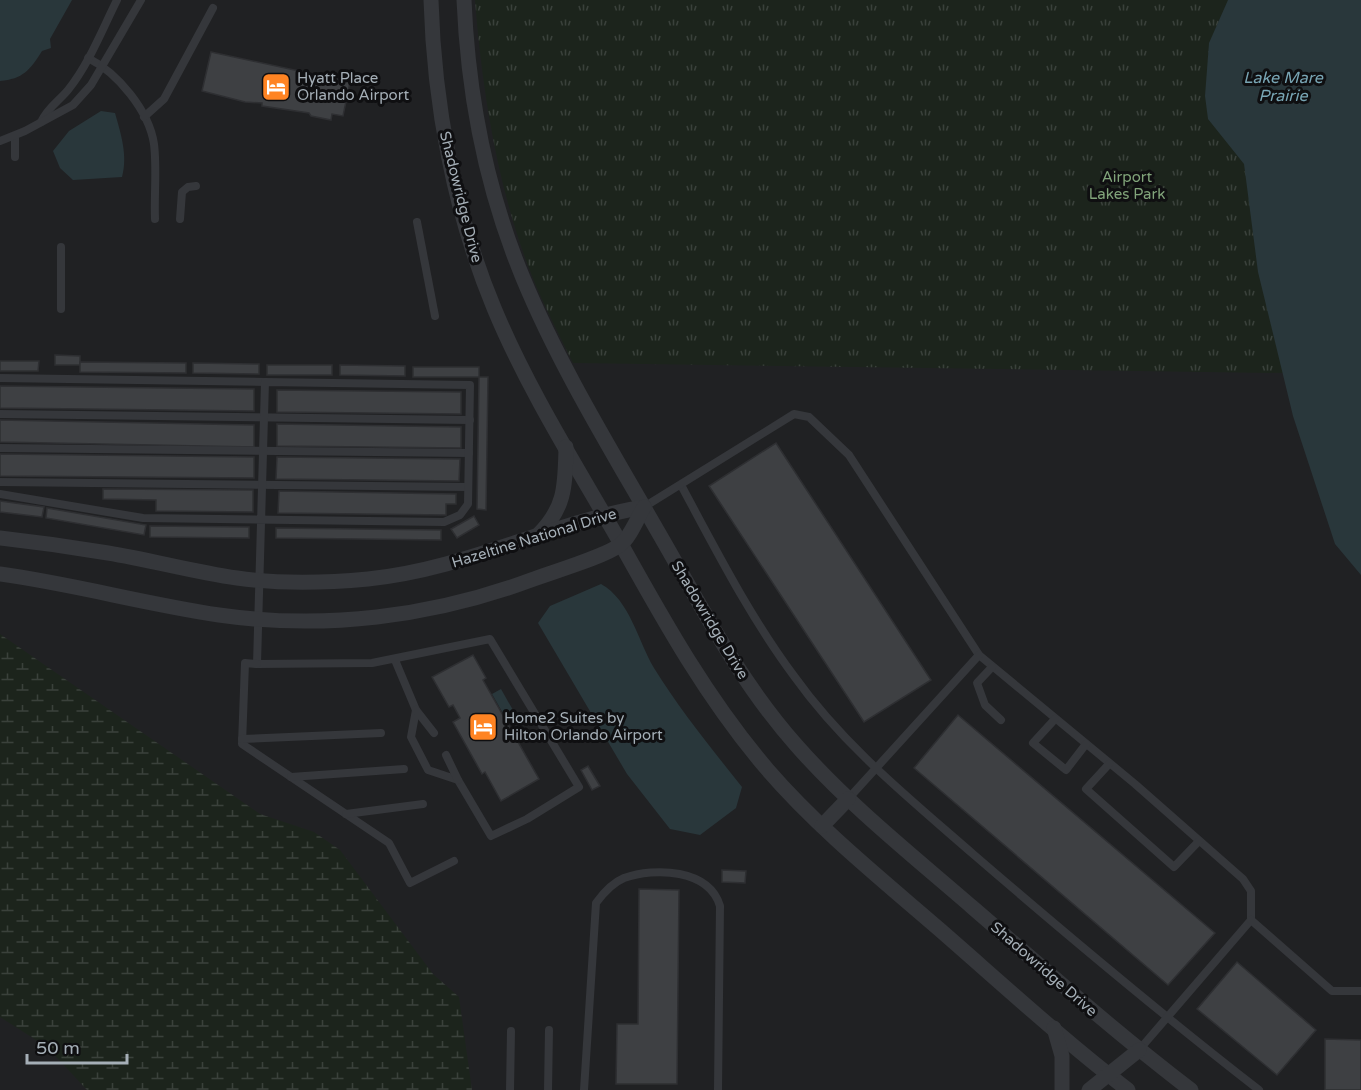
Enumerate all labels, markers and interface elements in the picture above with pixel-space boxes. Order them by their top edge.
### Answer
water label: Lake Mare Prairie [1243,68,1324,106]
place label: Hyatt Place Orlando Airport [297,69,409,104]
hotel icon: Hyatt Place Orlando Airport [260,71,292,103]
street label: Shadowridge Drive [436,129,486,265]
park label: Airport Lakes Park [1089,168,1165,203]
street label: Hazeltine National Drive [449,504,619,572]
street label: Shadowridge Drive [668,558,752,682]
place label: Home2 Suites by Hilton Orlando Airport [504,709,663,744]
hotel icon: Home2 Suites by Hilton Orlando Airport [467,711,499,743]
street label: Shadowridge Drive [987,918,1101,1020]
scale bar [27,1027,128,1065]
text: 50 m [36,1037,80,1059]

